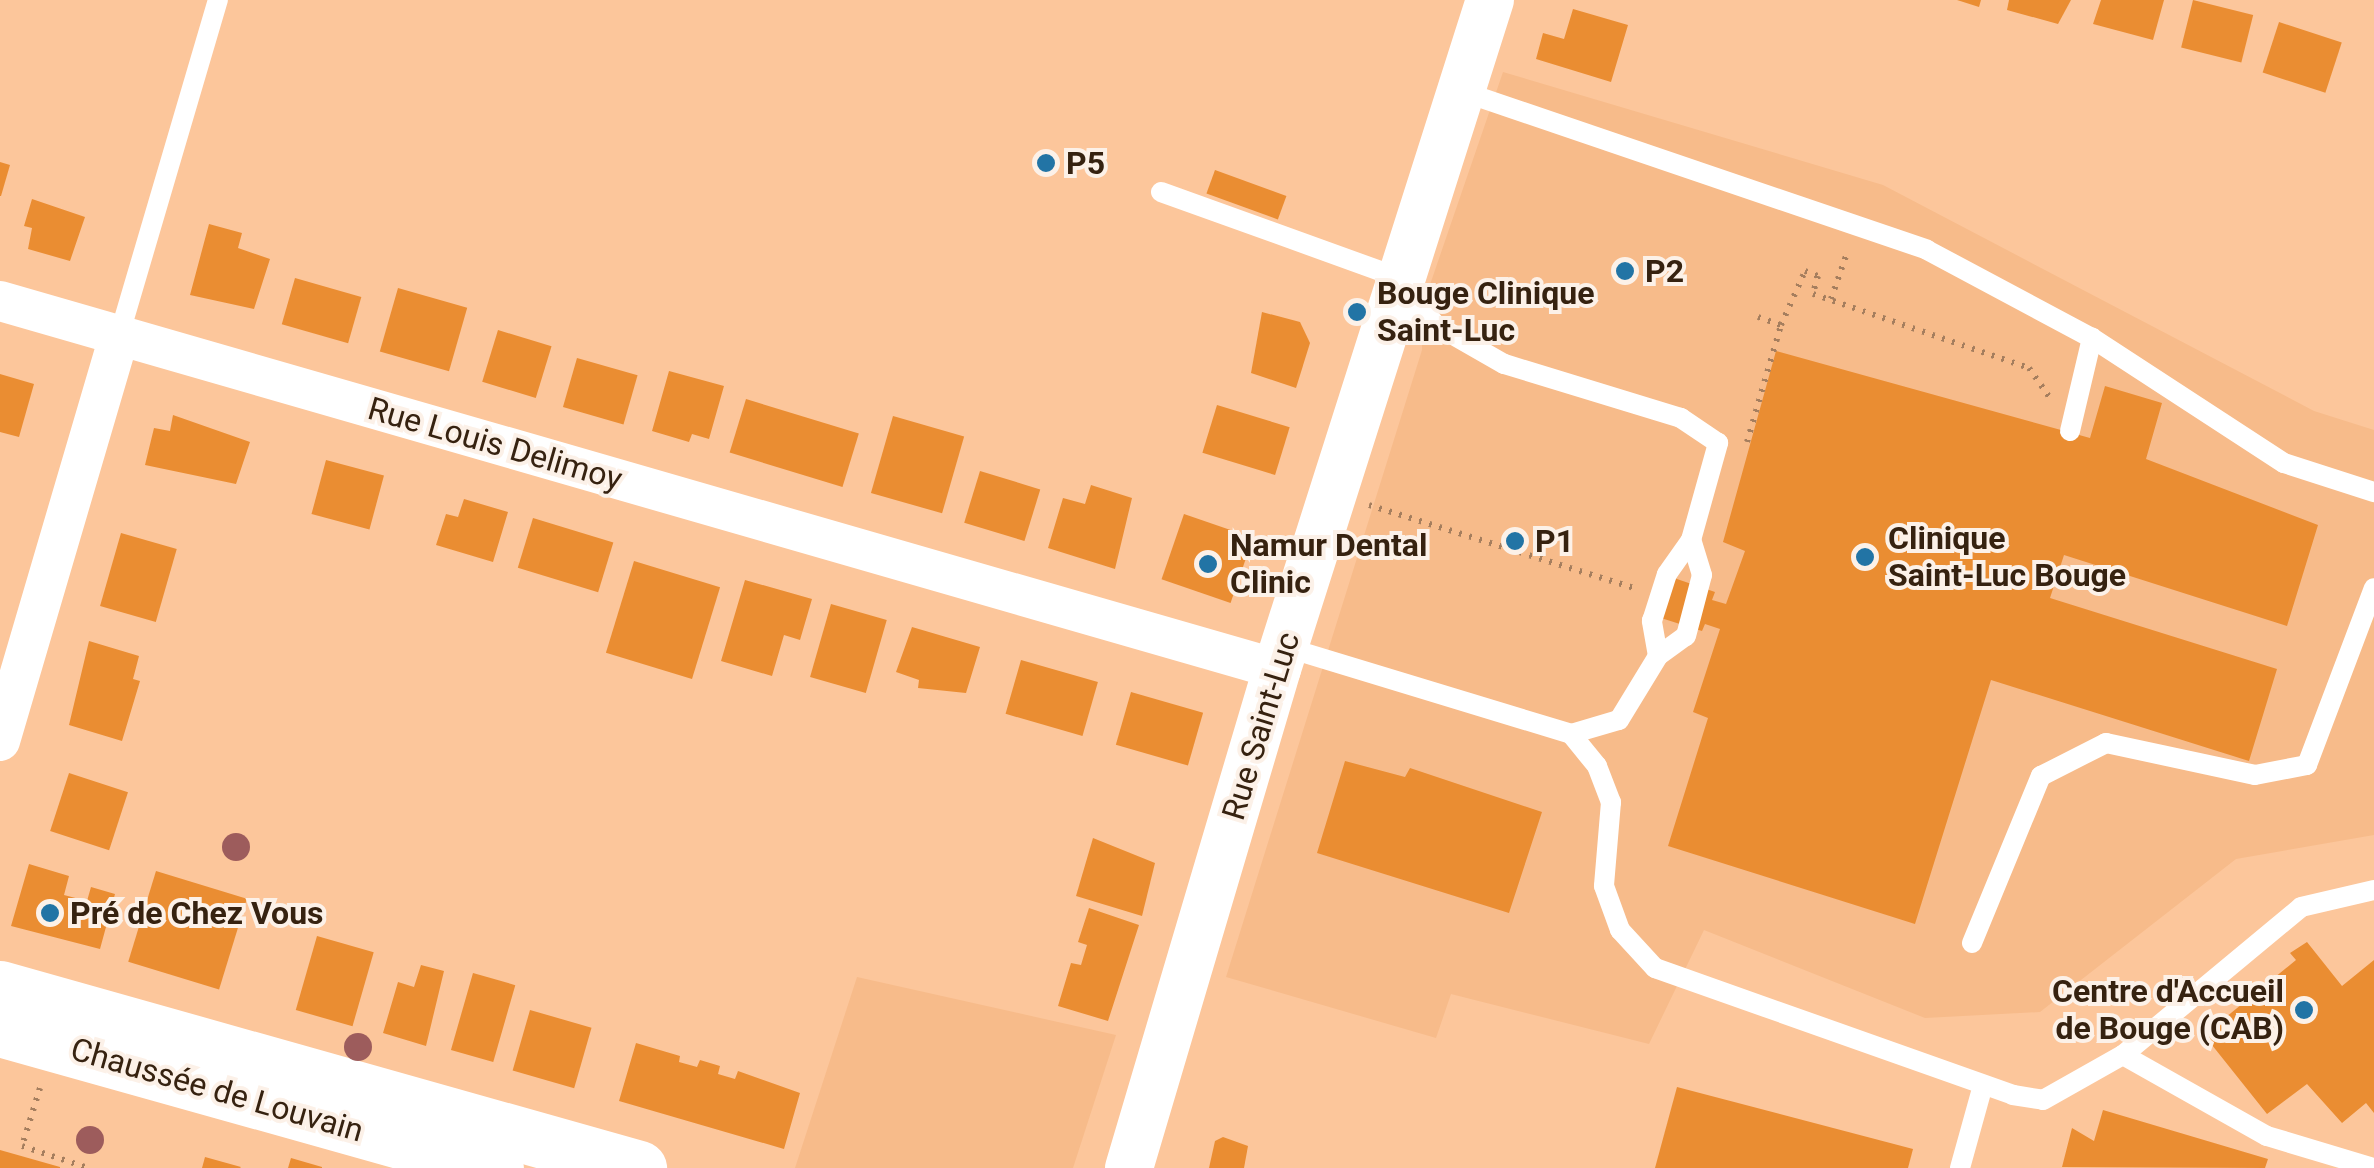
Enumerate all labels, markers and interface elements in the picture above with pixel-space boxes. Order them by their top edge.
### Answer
place label: P5 [1066,144,1105,182]
marker: P5 [1035,152,1057,174]
place label: P2 [1645,252,1684,290]
marker: P2 [1614,260,1636,282]
place label: Bouge Clinique Saint-Luc [1377,275,1594,350]
marker: Bouge Clinique Saint-Luc [1346,301,1368,323]
street label: Rue Louis Delimoy [364,389,626,499]
place label: Clinique Saint-Luc Bouge [1888,520,2126,595]
place label: P1 [1535,522,1574,560]
place label: Namur Dental Clinic [1230,527,1427,602]
marker: P1 [1504,530,1526,552]
marker: Clinique Saint-Luc Bouge [1852,544,1878,570]
marker: Namur Dental Clinic [1195,551,1221,577]
street label: Rue Saint-Luc [1214,627,1308,825]
place label: Pré de Chez Vous [70,894,324,932]
marker: Pré de Chez Vous [39,902,61,924]
place label: Centre d'Accueil de Bouge (CAB) [2052,973,2284,1048]
marker: Centre d'Accueil de Bouge (CAB) [2293,999,2315,1021]
street label: Chaussée de Louvain [66,1030,368,1150]

